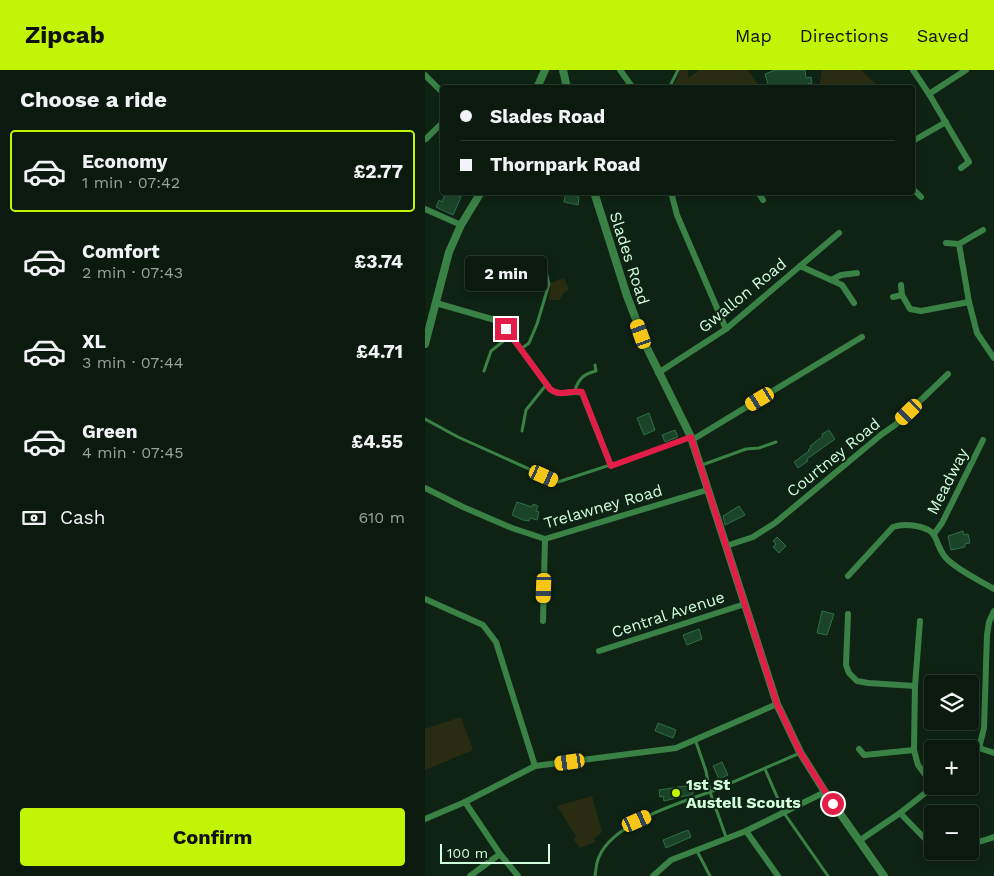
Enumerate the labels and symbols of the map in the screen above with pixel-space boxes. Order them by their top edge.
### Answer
street label: Slades Road [606,209,653,307]
street label: Gwallon Road [695,254,790,337]
callout: 2 min [465,256,547,292]
car [628,317,653,351]
route end [495,318,517,340]
car [743,385,776,413]
car [893,396,925,428]
street label: Courtney Road [783,414,884,501]
street label: Meadway [923,444,973,518]
car [527,463,560,489]
street label: Trelawney Road [542,480,665,532]
car [535,573,552,603]
street label: Central Avenue [609,587,727,642]
car [554,752,585,772]
place label: 1st St Austell Scouts [686,775,801,812]
marker: 1st St Austell Scouts [670,787,682,799]
route start [822,793,844,815]
car [620,808,653,834]
scale bar [440,841,550,864]

